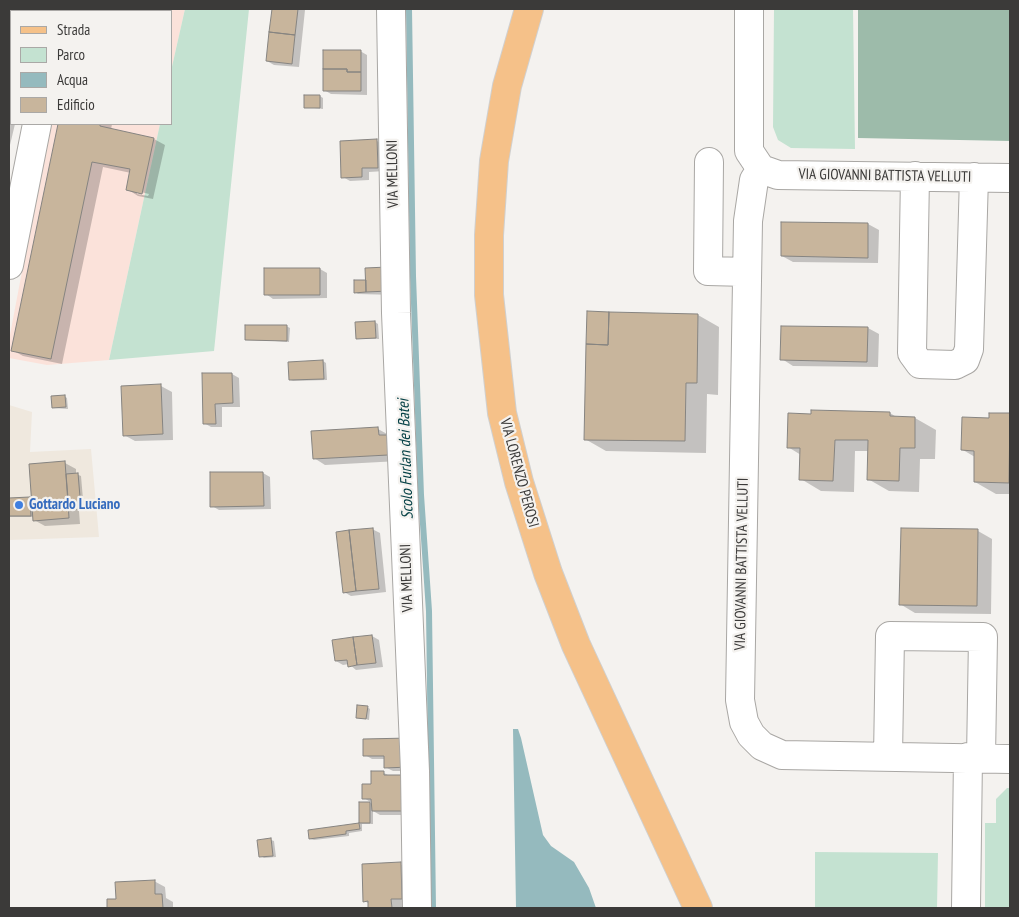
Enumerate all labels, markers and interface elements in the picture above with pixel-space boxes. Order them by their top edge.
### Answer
legend [10,10,172,125]
text: Strada [57,20,90,39]
text: Parco [57,45,85,64]
text: Acqua [57,70,88,89]
text: Edificio [57,95,95,114]
street label: VIA MELLONI [383,140,403,208]
street label: VIA GIOVANNI BATTISTA VELLUTI [799,165,971,187]
water label: Scolo Furlan dei Batei [394,399,418,519]
street label: VIA LORENZO PEROSI [496,417,542,529]
street label: VIA GIOVANNI BATTISTA VELLUTI [731,478,753,650]
place label: Gottardo Luciano [29,496,120,514]
marker: Gottardo Luciano [13,499,25,511]
street label: VIA MELLONI [397,544,417,612]

